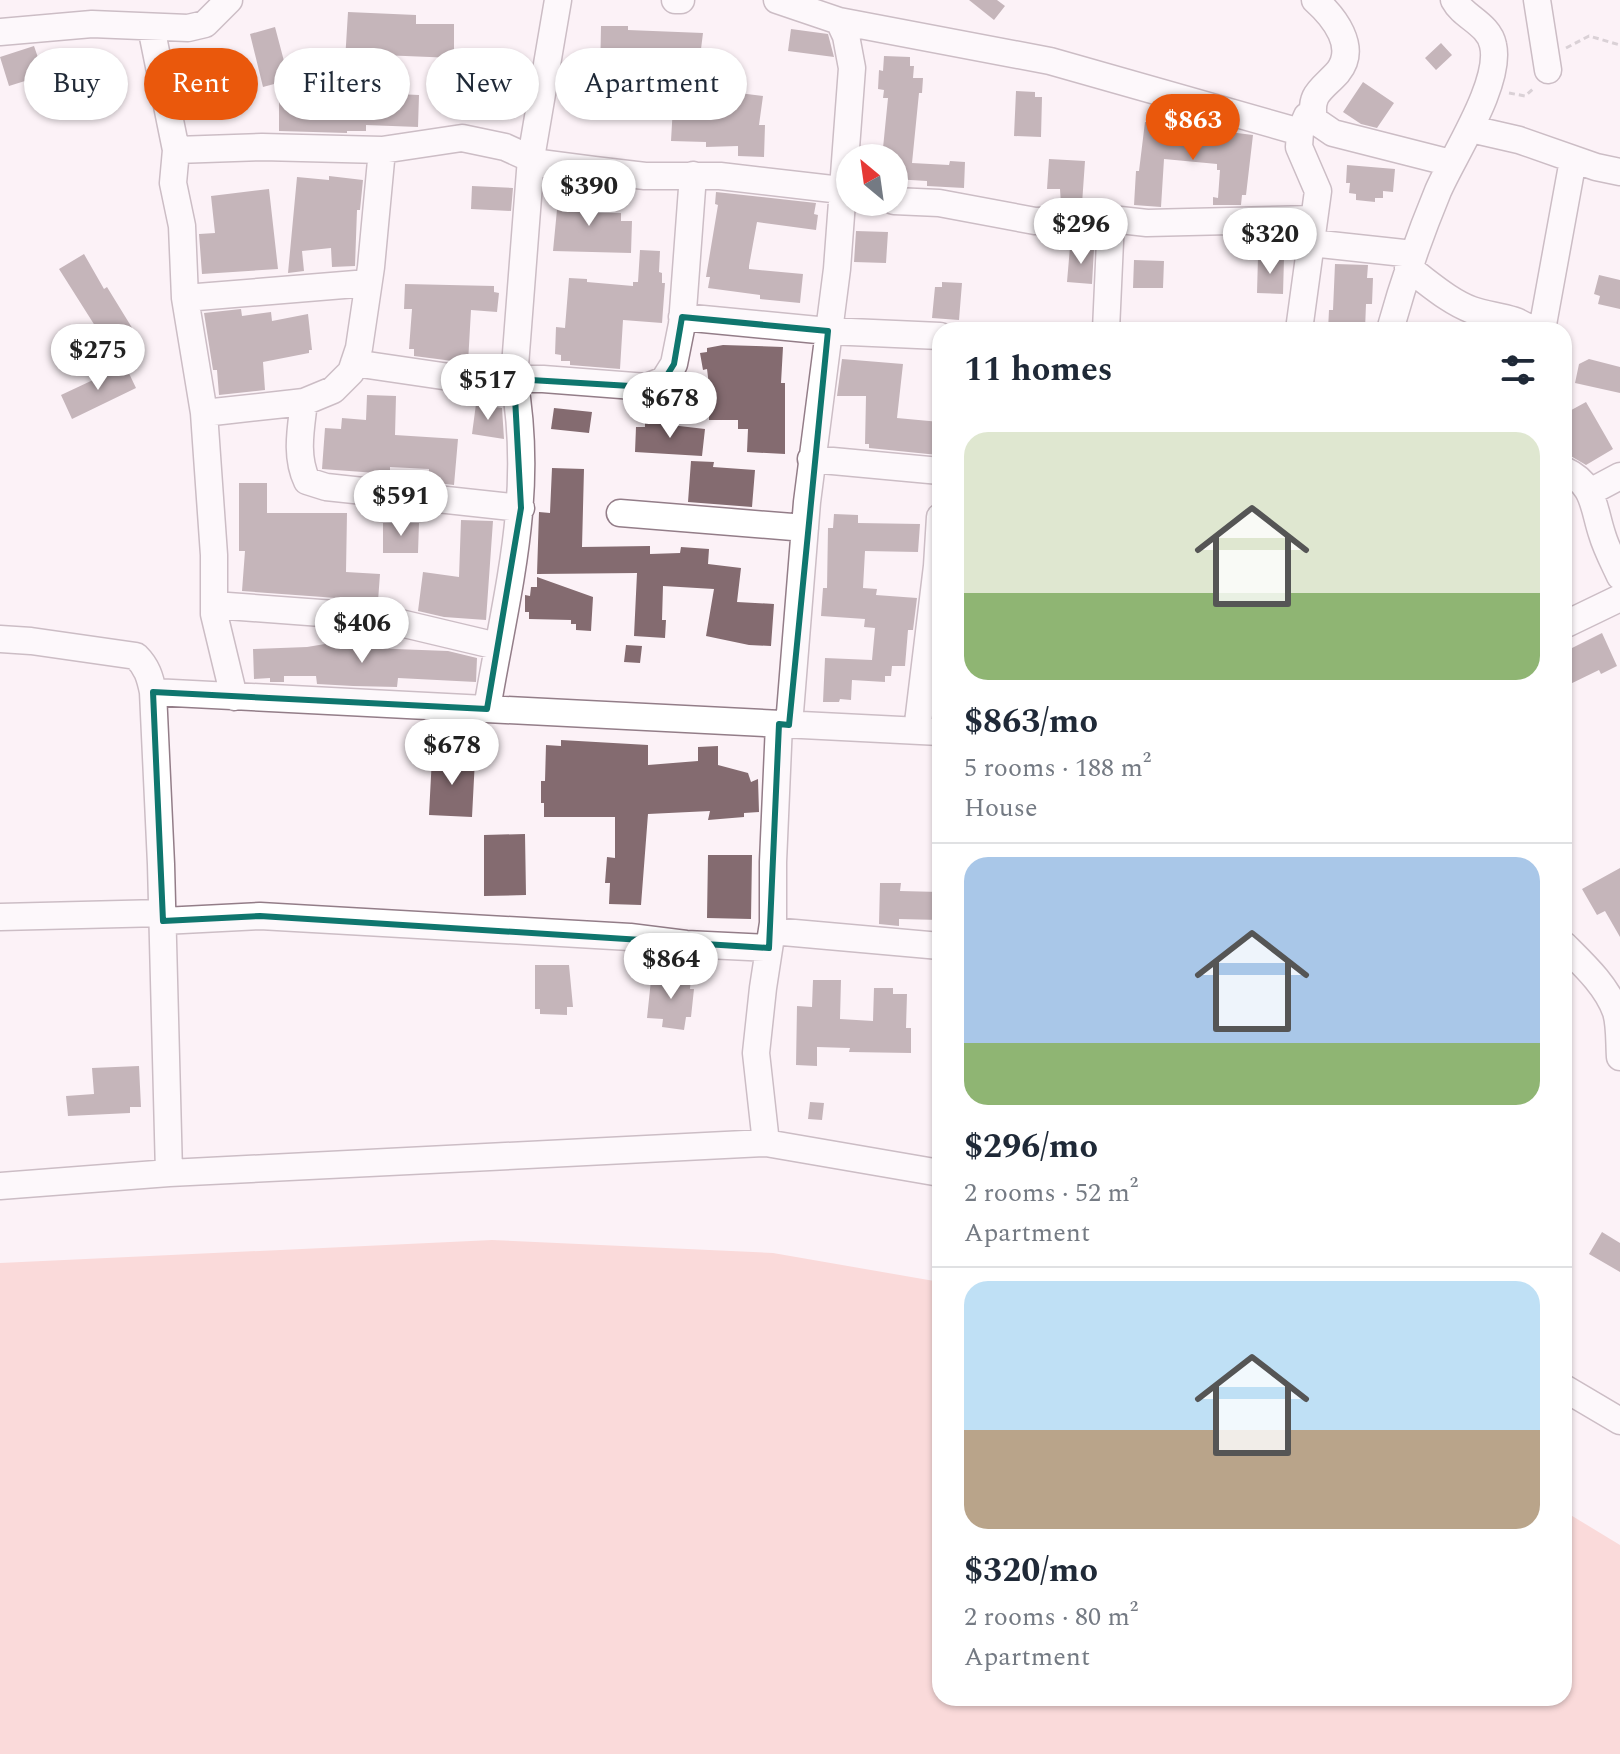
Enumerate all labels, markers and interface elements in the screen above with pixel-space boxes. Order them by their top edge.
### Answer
chip: Buy [24,48,128,120]
chip: Rent [144,48,258,120]
chip: Filters [274,48,410,120]
chip: New [426,48,539,120]
chip: Apartment [555,48,747,120]
pin: $863 [1146,94,1240,162]
text: $863 [1164,100,1222,140]
north arrow [836,144,908,216]
map controls [836,144,908,216]
pin: $390 [542,160,636,228]
text: $390 [560,166,618,206]
pin: $296 [1034,198,1128,266]
text: $296 [1052,204,1110,244]
pin: $320 [1223,208,1317,276]
text: $320 [1241,214,1299,254]
pin: $275 [51,324,145,392]
text: $275 [69,330,127,370]
text: 11 homes [964,344,1113,396]
icon: filters [1496,348,1540,392]
pin: $517 [441,354,535,422]
text: $517 [459,360,517,400]
pin: $678 [623,372,717,440]
text: $678 [641,378,699,418]
pin: $591 [354,470,448,538]
text: $591 [372,476,430,516]
icon: home [1180,484,1324,628]
pin: $406 [315,597,409,665]
text: $406 [333,603,391,643]
text: $863/mo [964,696,1098,748]
pin: $678 [405,719,499,787]
text: $678 [423,725,481,765]
text: 5 rooms · 188 m² [964,748,1151,788]
text: House [964,788,1038,828]
icon: home [1180,909,1324,1053]
pin: $864 [624,933,718,1001]
text: $864 [642,939,700,979]
text: $296/mo [964,1121,1098,1173]
text: 2 rooms · 52 m² [964,1173,1138,1213]
text: Apartment [964,1213,1090,1253]
icon: home [1180,1333,1324,1477]
text: $320/mo [964,1545,1098,1597]
text: 2 rooms · 80 m² [964,1597,1138,1637]
text: Apartment [964,1637,1090,1677]

